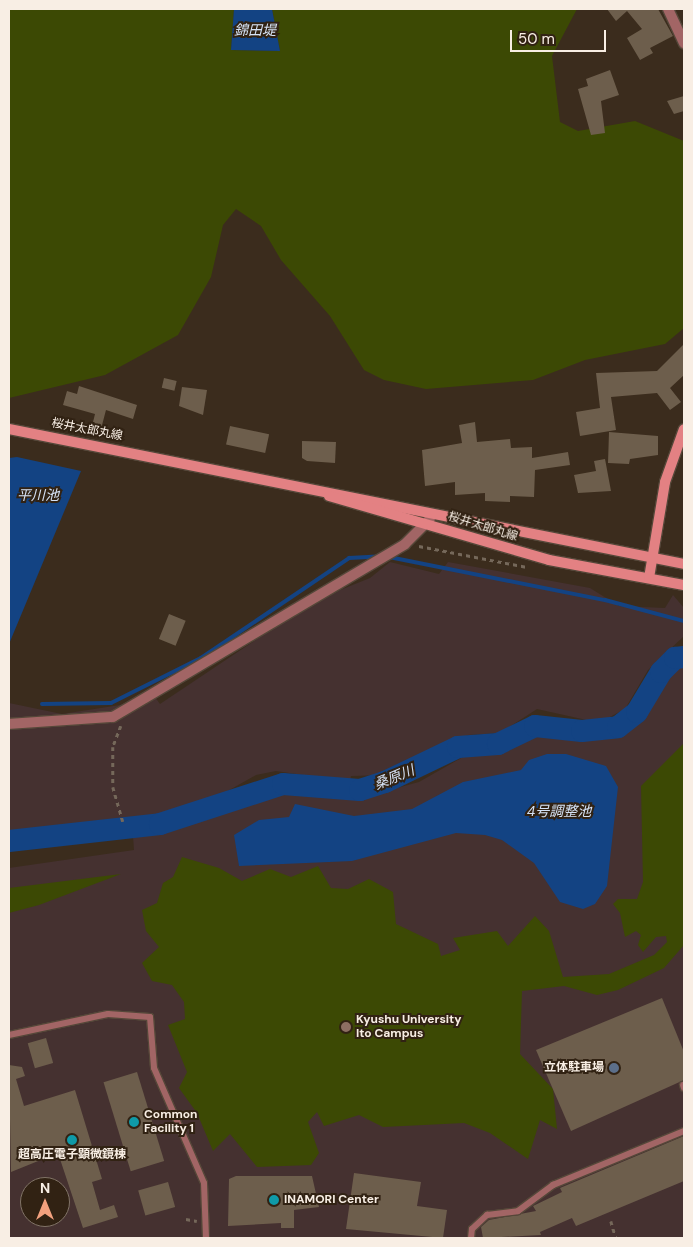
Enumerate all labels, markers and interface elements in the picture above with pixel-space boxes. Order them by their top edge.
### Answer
scale bar [513,20,609,52]
water label: 錦田堤 [234,22,276,38]
text: 50 m [518,29,555,49]
street label: 桜井太郎丸線 [50,416,124,444]
water label: 平川池 [17,487,59,503]
street label: 桜井太郎丸線 [446,510,520,544]
water label: 桑原川 [371,761,417,793]
water label: 4号調整池 [527,803,591,819]
place label: Kyushu University Ito Campus [356,1013,462,1041]
marker: Kyushu University Ito Campus [340,1021,352,1033]
place label: 立体駐車場 [544,1061,604,1075]
marker: 立体駐車場 [608,1062,620,1074]
place label: Common Facility 1 [144,1108,197,1136]
marker: Common Facility 1 [128,1116,140,1128]
marker: 超高圧電子顕微鏡棟 [66,1134,78,1146]
place label: 超高圧電子顕微鏡棟 [18,1148,126,1162]
north arrow [20,1177,70,1227]
text: N [40,1179,50,1197]
place label: INAMORI Center [284,1193,379,1207]
marker: INAMORI Center [268,1194,280,1206]

